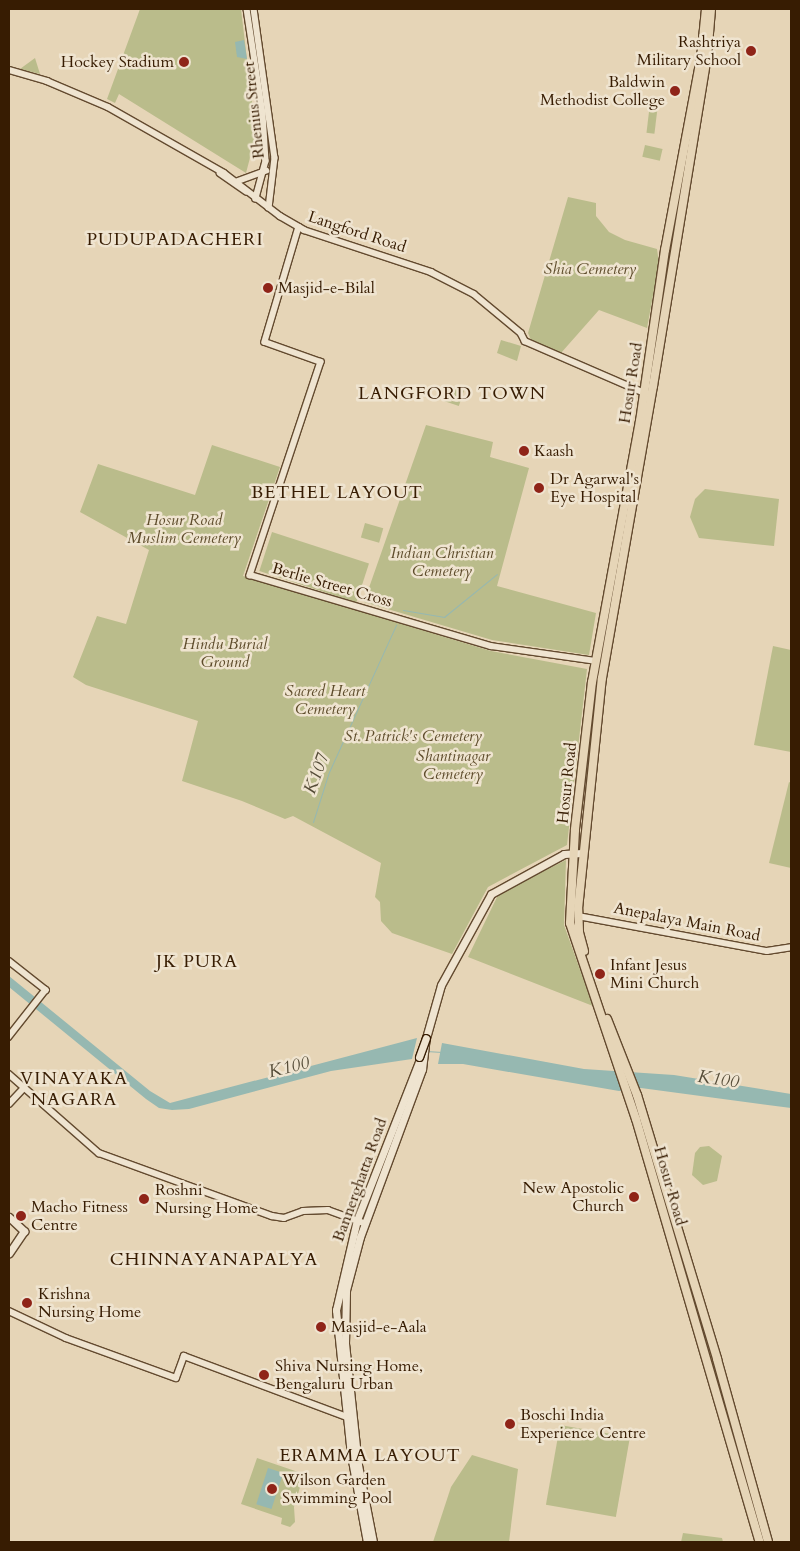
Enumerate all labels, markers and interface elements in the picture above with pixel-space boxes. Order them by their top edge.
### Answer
place label: Rashtriya Military School [637,32,741,70]
marker: Rashtriya Military School [745,45,757,57]
place label: Hockey Stadium [61,52,174,72]
marker: Hockey Stadium [178,56,190,68]
street label: Rhenius Street [239,60,269,160]
place label: Baldwin Methodist College [540,72,665,110]
marker: Baldwin Methodist College [669,85,681,97]
street label: Langford Road [306,207,408,257]
district label: PUDUPADACHERI [85,229,265,251]
park label: Shia Cemetery [544,259,636,279]
place label: Masjid-e-Bilal [278,278,375,298]
marker: Masjid-e-Bilal [262,282,274,294]
street label: Hosur Road [615,341,647,425]
district label: LANGFORD TOWN [356,383,548,405]
place label: Kaash [534,441,574,461]
marker: Kaash [518,445,530,457]
place label: Dr Agarwal's Eye Hospital [550,469,639,507]
marker: Dr Agarwal's Eye Hospital [532,481,546,495]
district label: BETHEL LAYOUT [249,482,425,504]
park label: Hosur Road Muslim Cemetery [127,510,241,548]
park label: Indian Christian Cemetery [391,543,493,581]
street label: Berlie Street Cross [270,559,394,611]
park label: Hindu Burial Ground [183,634,267,672]
park label: Sacred Heart Cemetery [285,681,365,719]
park label: St. Patrick's Cemetery [344,726,482,746]
street label: Hosur Road [553,741,581,825]
park label: Shantinagar Cemetery [416,746,490,784]
water label: K107 [300,751,334,797]
street label: Anepalaya Main Road [612,898,762,946]
district label: JK PURA [155,951,239,973]
place label: Infant Jesus Mini Church [610,955,699,993]
marker: Infant Jesus Mini Church [594,968,606,980]
water label: K100 [266,1053,312,1083]
water label: K100 [696,1066,740,1094]
district label: VINAYAKA NAGARA [19,1069,129,1112]
street label: Bannerghatta Road [329,1116,391,1244]
street label: Hosur Road [650,1144,690,1228]
place label: New Apostolic Church [522,1178,624,1216]
place label: Roshni Nursing Home [155,1180,258,1218]
marker: New Apostolic Church [628,1191,640,1203]
marker: Roshni Nursing Home [137,1192,151,1206]
place label: Macho Fitness Centre [31,1197,128,1235]
marker: Macho Fitness Centre [15,1210,27,1222]
district label: CHINNAYANAPALYA [108,1249,320,1271]
place label: Krishna Nursing Home [38,1284,141,1322]
marker: Krishna Nursing Home [20,1296,34,1310]
place label: Masjid-e-Aala [331,1317,427,1337]
marker: Masjid-e-Aala [315,1321,327,1333]
place label: Shiva Nursing Home, Bengaluru Urban [275,1356,423,1394]
marker: Shiva Nursing Home, Bengaluru Urban [257,1368,271,1382]
place label: Boschi India Experience Centre [520,1405,646,1443]
marker: Boschi India Experience Centre [504,1418,516,1430]
district label: ERAMMA LAYOUT [278,1445,462,1467]
place label: Wilson Garden Swimming Pool [282,1470,392,1508]
marker: Wilson Garden Swimming Pool [266,1483,278,1495]

